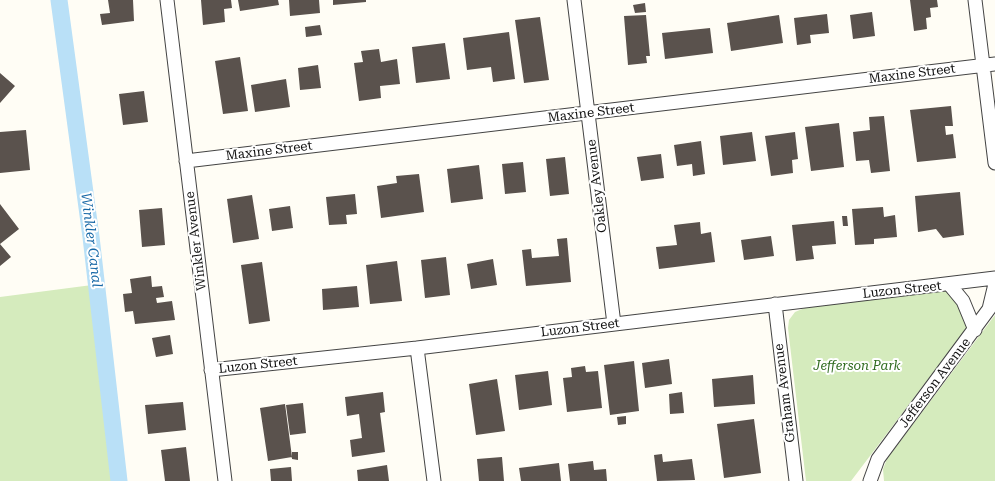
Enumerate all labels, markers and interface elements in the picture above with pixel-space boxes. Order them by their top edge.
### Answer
street label: Maxine Street [868,61,956,87]
street label: Maxine Street [547,100,635,126]
street label: Maxine Street [225,138,313,164]
street label: Oakley Avenue [584,138,610,234]
street label: Winkler Avenue [182,191,210,291]
water label: Winkler Canal [77,192,105,288]
street label: Luzon Street [862,278,942,302]
street label: Luzon Street [540,315,620,341]
street label: Jefferson Avenue [896,335,974,431]
street label: Graham Avenue [771,343,799,443]
street label: Luzon Street [218,353,298,377]
park label: Jefferson Park [813,358,901,374]

